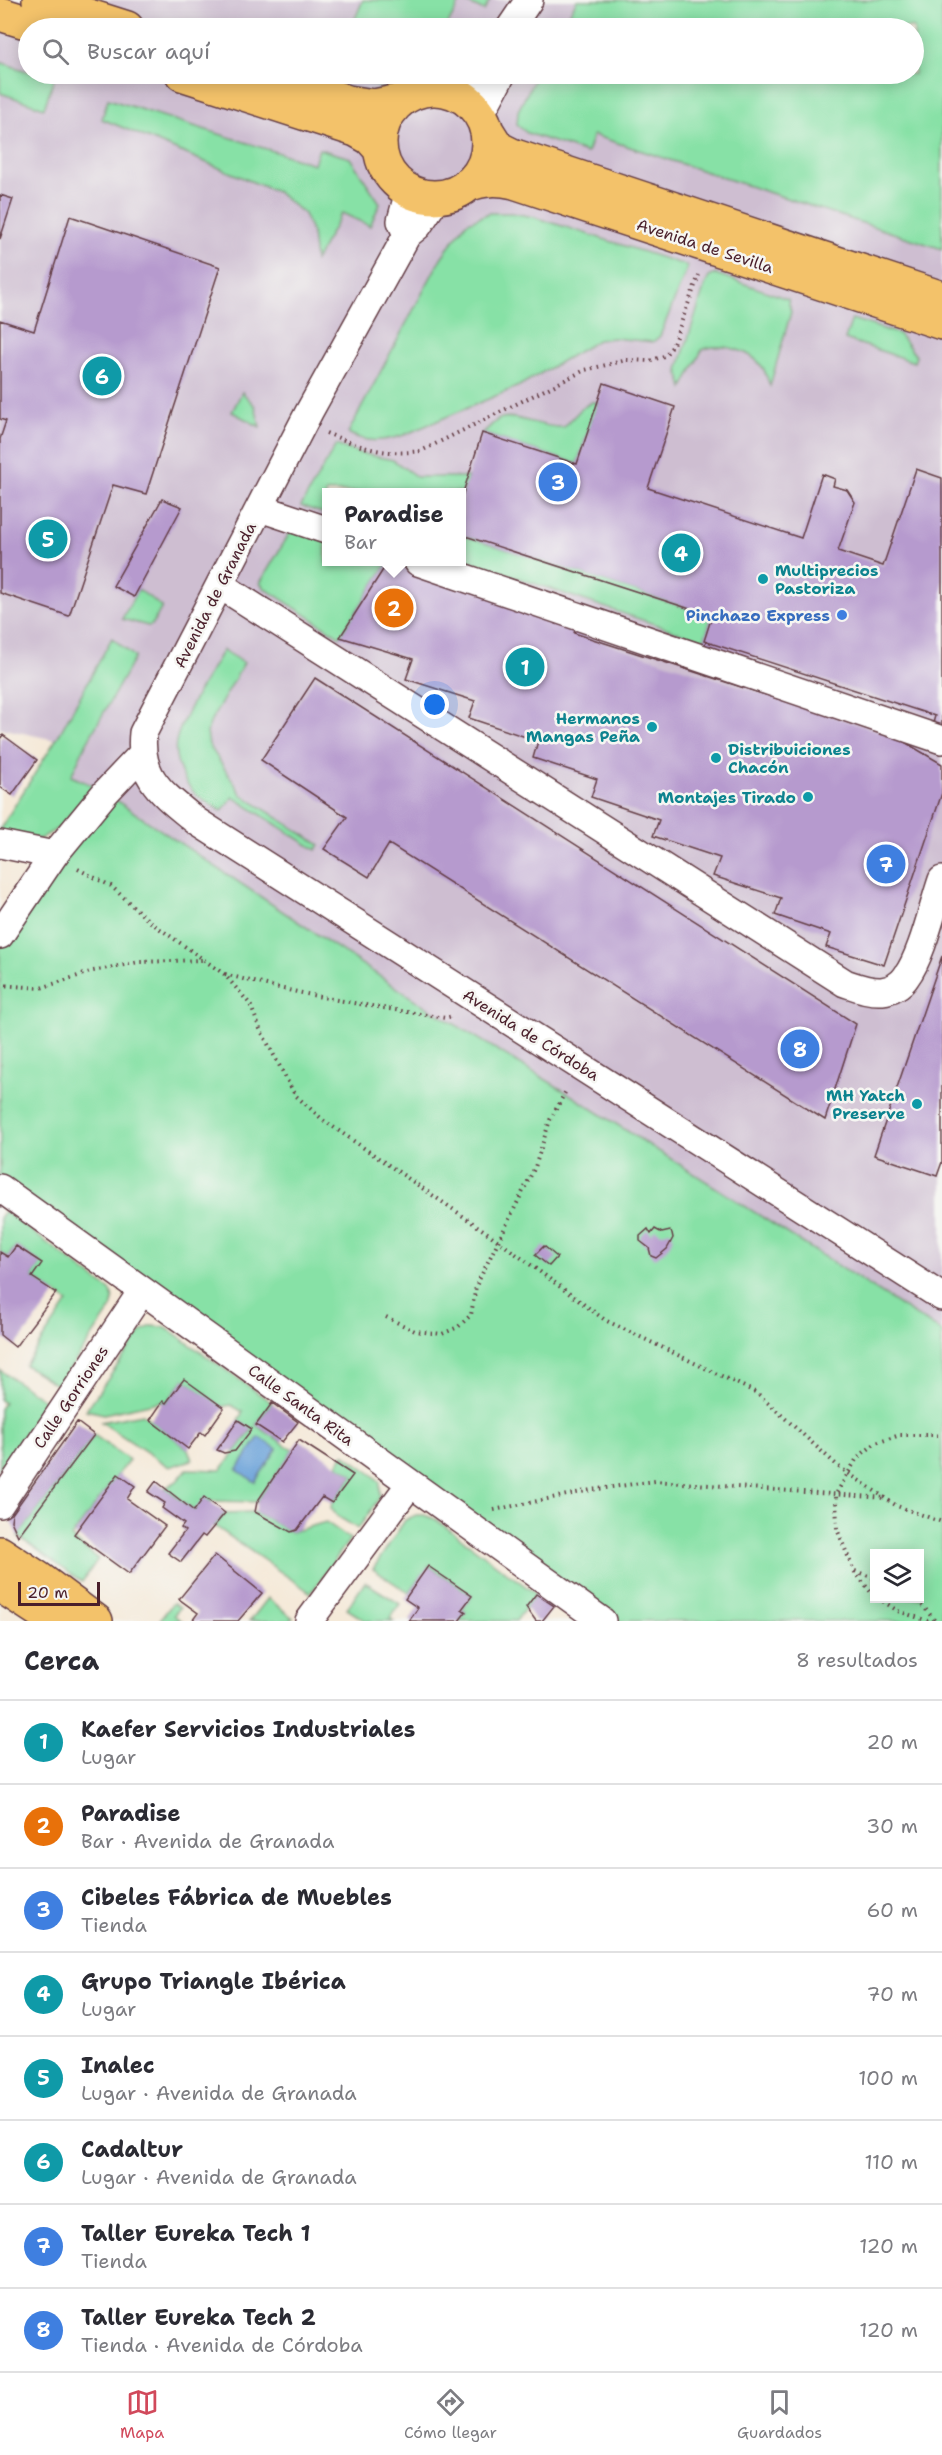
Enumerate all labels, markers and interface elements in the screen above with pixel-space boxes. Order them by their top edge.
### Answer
search box [18,18,924,84]
icon: search [39,35,72,68]
text: Buscar aquí [87,37,210,66]
street label: Avenida de Sevilla [634,214,776,278]
pin: 6 [82,354,122,398]
pin: 3 [538,460,578,504]
popup [322,488,466,566]
text: Paradise [344,500,444,529]
pin: 5 [28,516,68,562]
street label: Avenida de Granada [169,519,261,671]
text: Bar [344,529,377,555]
pin: 4 [662,530,700,576]
place label: Multiprecios Pastoriza [775,560,878,599]
marker: Multiprecios Pastoriza [756,572,770,586]
pin: 2 [374,586,414,630]
place label: Pinchazo Express [686,605,830,626]
marker: Pinchazo Express [835,608,849,622]
pin: 1 [506,644,544,690]
your location [420,690,449,719]
place label: Hermanos Mangas Peña [526,708,640,747]
marker: Hermanos Mangas Peña [645,720,659,734]
place label: Distribuiciones Chacón [728,739,851,778]
marker: Distribuiciones Chacón [709,751,723,765]
place label: Montajes Tirado [658,787,796,808]
marker: Montajes Tirado [801,790,815,804]
pin: 7 [866,842,906,886]
street label: Avenida de Córdoba [459,984,603,1086]
pin: 8 [780,1026,820,1072]
place label: MH Yatch Preserve [826,1085,905,1124]
marker: MH Yatch Preserve [910,1097,924,1111]
street label: Calle Gorriones [29,1341,113,1452]
street label: Calle Santa Rita [244,1360,358,1450]
map controls [870,1549,924,1603]
button: layers [870,1549,924,1603]
scale bar [18,1579,100,1606]
text: 20 m [27,1582,68,1603]
text: Cerca [24,1643,99,1678]
text: 8 resultados [796,1647,918,1673]
text: Kaefer Servicios Industriales [81,1715,415,1744]
text: 1 [39,1729,48,1755]
text: 20 m [867,1729,918,1755]
text: Lugar [81,1744,137,1770]
text: Paradise [81,1799,180,1828]
text: 2 [37,1813,51,1839]
text: 30 m [866,1813,918,1839]
text: Bar · Avenida de Granada [81,1828,335,1854]
text: Cibeles Fábrica de Muebles [81,1883,392,1912]
text: 3 [37,1897,51,1923]
text: 60 m [866,1897,918,1923]
text: Tienda [81,1912,147,1938]
text: Grupo Triangle Ibérica [81,1967,346,1996]
text: 4 [37,1981,51,2007]
text: 70 m [866,1981,918,2007]
text: Lugar [81,1996,137,2022]
text: Inalec [81,2051,155,2080]
text: 5 [37,2065,50,2091]
text: 100 m [858,2065,918,2091]
text: Lugar · Avenida de Granada [81,2080,357,2106]
text: Cadaltur [81,2135,183,2164]
text: 6 [37,2149,51,2175]
text: 110 m [864,2149,918,2175]
text: Lugar · Avenida de Granada [81,2164,357,2190]
text: Taller Eureka Tech 1 [81,2219,311,2248]
text: 7 [37,2233,51,2259]
text: 120 m [859,2233,918,2259]
text: Tienda [81,2248,147,2274]
text: Taller Eureka Tech 2 [81,2303,316,2332]
text: 8 [37,2317,51,2343]
text: 120 m [859,2317,918,2343]
text: Tienda · Avenida de Córdoba [81,2332,363,2358]
tab: Mapa [120,2386,164,2443]
tab: Cómo llegar [404,2386,497,2443]
tab: Guardados [737,2386,822,2443]

